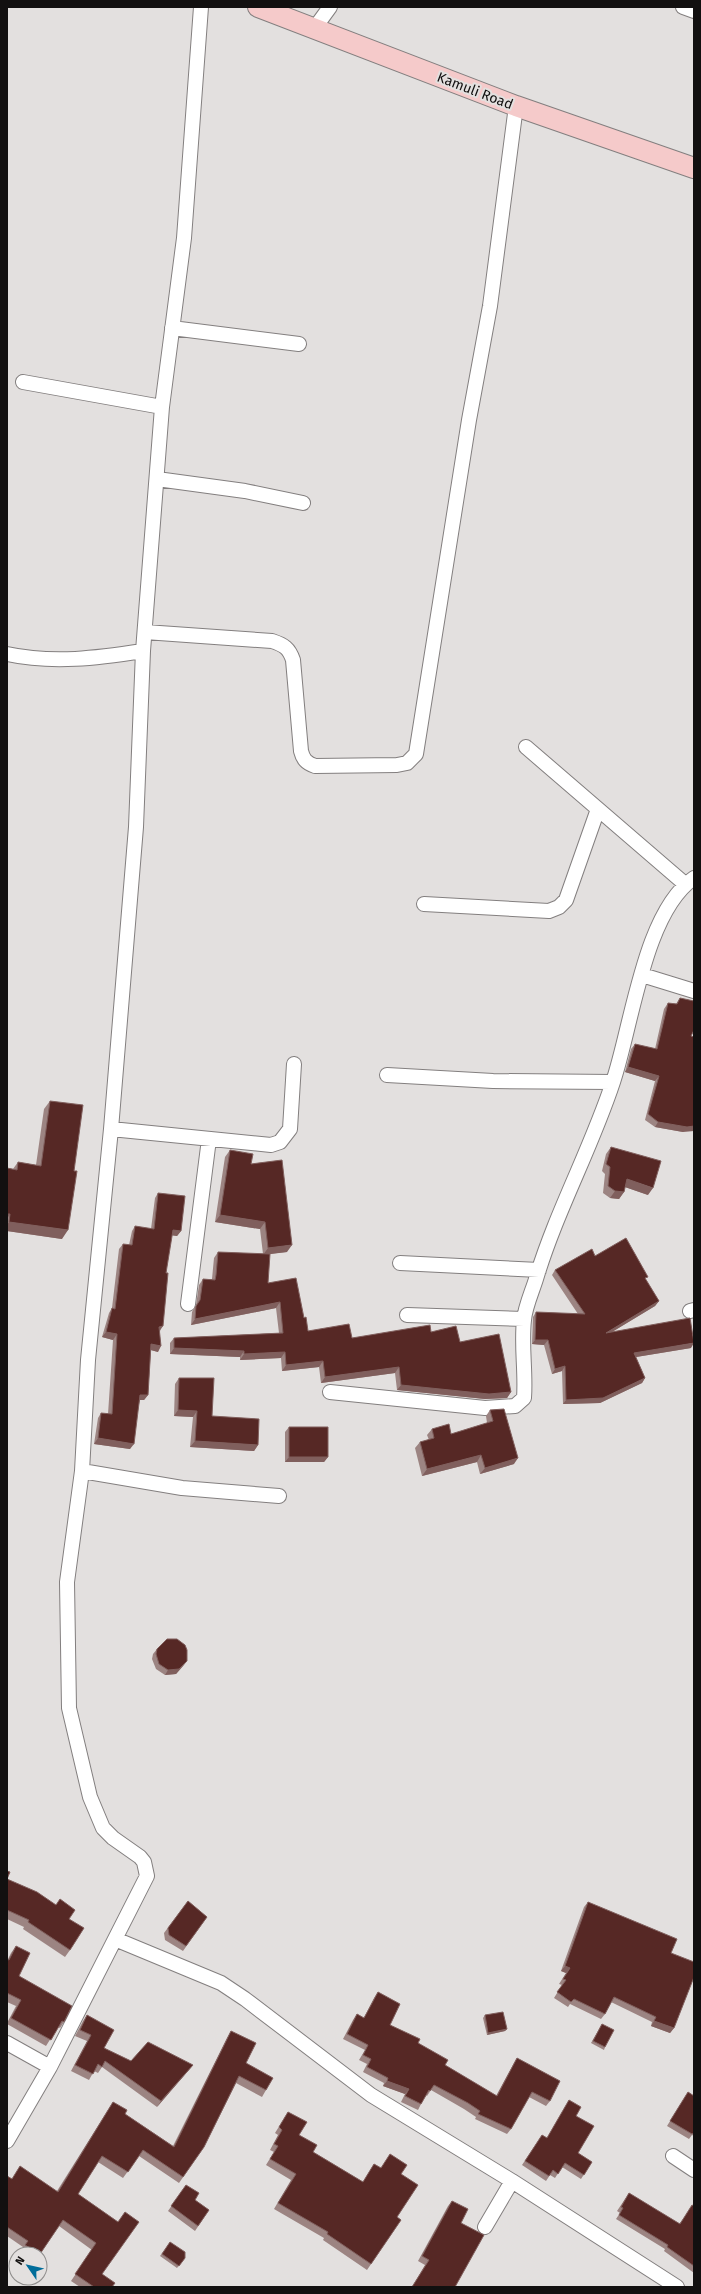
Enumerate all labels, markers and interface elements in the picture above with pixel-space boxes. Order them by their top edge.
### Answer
street label: Kamuli Road [435,69,515,113]
north arrow [8,2246,48,2286]
text: N [13,2254,28,2267]

